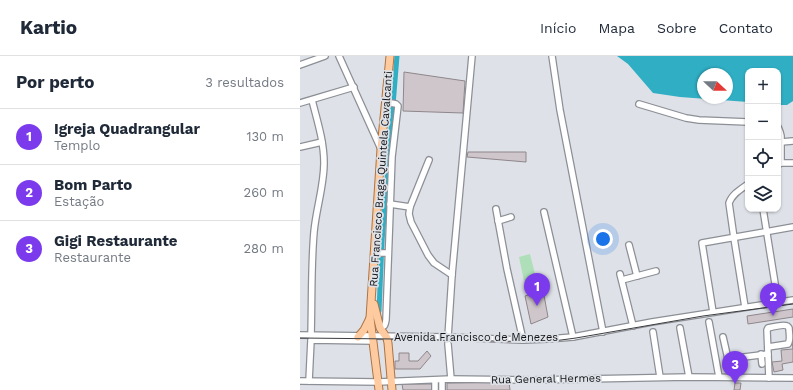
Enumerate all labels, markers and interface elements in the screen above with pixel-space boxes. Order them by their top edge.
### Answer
text: Kartio [20,16,77,39]
text: Início [540,20,576,36]
text: Mapa [598,20,635,36]
text: Sobre [657,20,697,36]
text: Contato [719,20,773,36]
north arrow [697,68,733,104]
map controls [745,68,781,212]
button: + [745,68,781,104]
street label: Rua Francisco Braga Quintela Cavalcanti [367,71,395,287]
text: Por perto [16,72,94,92]
text: 3 resultados [205,75,284,90]
button: − [745,104,781,140]
text: Igreja Quadrangular [54,120,200,138]
text: 1 [26,129,32,144]
text: 130 m [246,129,284,144]
text: Templo [54,138,100,153]
button: locate [745,140,781,176]
text: Bom Parto [54,176,132,194]
button: layers [745,176,781,212]
text: 2 [25,185,33,200]
text: 260 m [244,185,284,200]
text: Estação [54,194,104,209]
your location [593,229,613,249]
text: Gigi Restaurante [54,232,177,250]
text: 3 [25,241,33,256]
text: 280 m [244,241,284,256]
text: Restaurante [54,250,131,265]
pin: 1 [524,273,550,306]
pin: 2 [760,283,786,316]
street label: Avenida Francisco de Menezes [394,331,558,344]
pin: 3 [722,351,748,384]
street label: Rua General Hermes [491,372,601,386]

